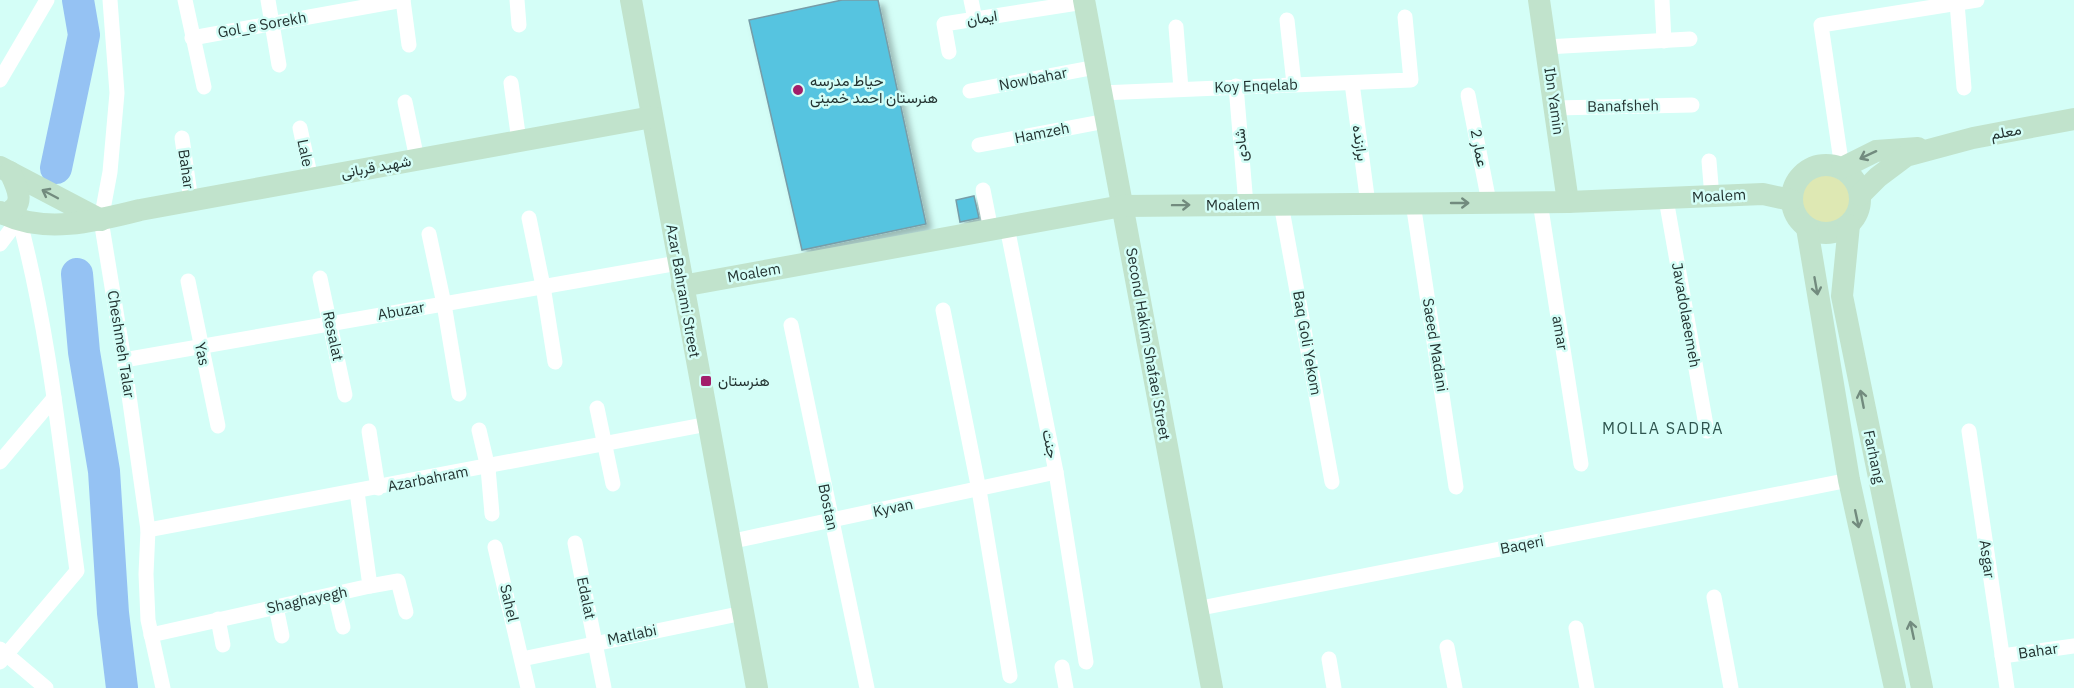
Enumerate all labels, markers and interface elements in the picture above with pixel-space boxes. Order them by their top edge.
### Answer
street label: ایمان [965,6,999,29]
street label: Gol_e Sorekh [216,7,308,42]
street label: Nowbahar [997,62,1069,94]
street label: Ibn Yamin [1540,66,1569,136]
place label: حیاط مدرسه هنرستان احمد خمینی [810,71,938,108]
street label: Koy Enqelab [1214,75,1298,96]
marker: حیاط مدرسه هنرستان احمد خمینی [791,83,805,97]
street label: Banafsheh [1587,95,1659,116]
street label: Hamzeh [1013,118,1071,147]
street label: معلم [1989,119,2023,145]
street label: برازنده [1349,124,1372,162]
street label: شادی [1230,127,1252,163]
street label: عمار 2 [1467,127,1492,169]
street label: Lale [293,137,318,168]
street label: Bahar [174,148,199,190]
one-way arrow [1859,150,1877,162]
street label: شهید قربانی [339,151,413,183]
street label: Moalem [1692,185,1746,206]
one-way arrow [42,188,59,200]
street label: Moalem [1206,195,1260,214]
one-way arrow [1449,197,1469,209]
one-way arrow [1170,199,1190,211]
street label: Azar Bahrami Street [662,223,705,359]
street label: Second Hakim Shafaei Street [1122,246,1175,442]
street label: Moalem [726,258,782,287]
street label: Javadolaeemeh [1668,261,1705,369]
one-way arrow [1811,276,1822,295]
street label: Cheshmeh Talar [104,289,139,399]
street label: Baq Goli Yekom [1289,289,1326,397]
street label: Abuzar [376,297,426,324]
street label: Saeed Madani [1419,297,1452,393]
street label: Resalat [319,309,348,362]
street label: amar [1548,314,1573,352]
street label: Yas [191,340,214,367]
place label: هنرستان [718,371,770,390]
marker: هنرستان [699,374,713,388]
one-way arrow [1856,389,1867,409]
district label: MOLLA SADRA [1602,418,1724,438]
street label: جنت [1038,428,1063,460]
street label: Farhang [1860,428,1889,485]
street label: Azarbahram [386,461,470,496]
street label: Bostan [814,482,843,532]
street label: Kyvan [871,494,915,521]
one-way arrow [1852,510,1864,529]
street label: Baqeri [1498,531,1545,558]
street label: Asgar [1975,539,2000,580]
street label: Edalat [573,575,600,621]
street label: Shaghayegh [265,582,349,617]
street label: Sahel [496,582,523,623]
street label: Matlabi [605,620,658,649]
one-way arrow [1905,621,1917,640]
street label: Bahar [2017,638,2059,663]

